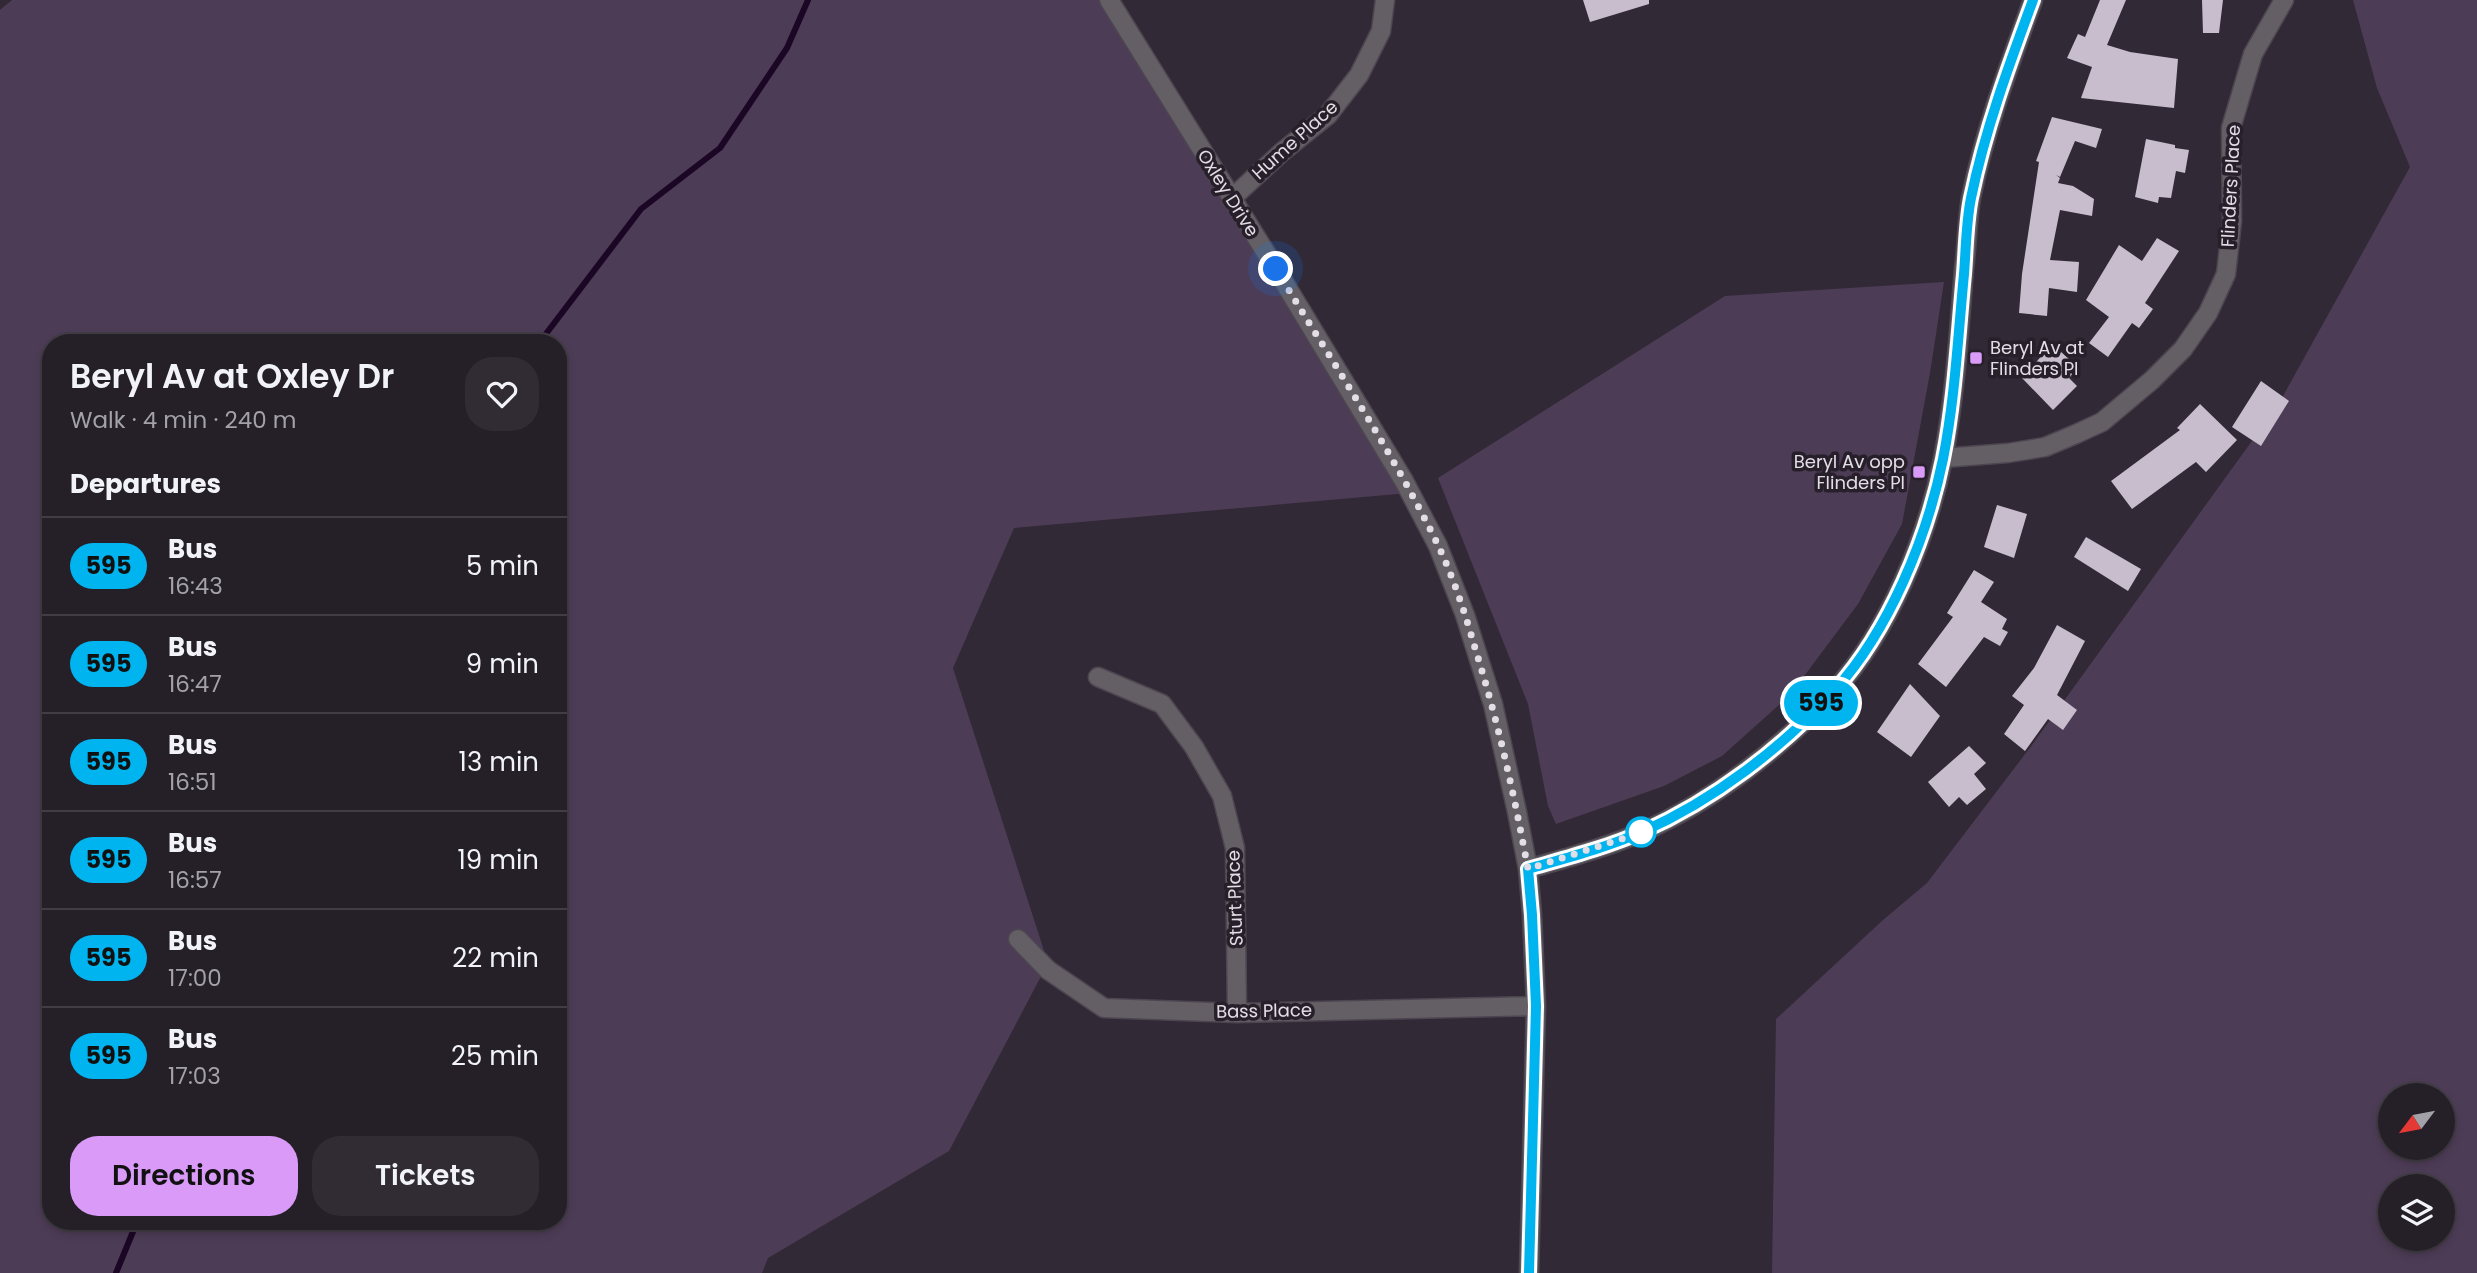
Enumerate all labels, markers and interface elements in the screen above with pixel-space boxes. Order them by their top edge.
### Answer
street label: Hume Place [1246,94,1343,185]
street label: Flinders Place [2215,124,2246,248]
street label: Oxley Drive [1192,144,1265,241]
your location [1258,251,1293,286]
place label: Beryl Av at Flinders Pl [1990,335,2084,381]
marker: Beryl Av at Flinders Pl [1968,350,1984,366]
text: Beryl Av at Oxley Dr [70,353,394,400]
button: heart [465,357,539,431]
text: Walk · 4 min · 240 m [70,404,296,436]
place label: Beryl Av opp Flinders Pl [1794,449,1905,495]
marker: Beryl Av opp Flinders Pl [1911,464,1927,480]
text: Departures [70,466,221,502]
text: Bus [168,531,217,567]
text: 5 min [466,548,539,584]
text: 595 [86,549,131,582]
text: 16:43 [168,570,223,602]
text: Bus [168,629,217,665]
text: 9 min [466,646,539,682]
text: 595 [86,647,131,680]
text: 16:47 [168,668,222,700]
line badge: 595 [1781,680,1861,726]
text: 595 [1798,686,1844,719]
text: Bus [168,727,217,763]
text: 13 min [459,744,539,780]
text: 595 [86,745,131,778]
text: 16:51 [168,766,217,798]
unlabelled marker [1626,817,1656,847]
text: Bus [168,825,217,861]
text: 19 min [458,842,539,878]
text: 595 [86,843,131,876]
street label: Sturt Place [1220,850,1249,946]
text: 16:57 [168,864,222,896]
text: Bus [168,923,217,959]
text: 22 min [452,940,539,976]
text: 595 [86,941,131,974]
text: 17:00 [168,962,222,994]
street label: Bass Place [1216,997,1312,1024]
text: Bus [168,1021,217,1057]
text: 25 min [451,1038,539,1074]
text: 595 [86,1039,131,1072]
text: 17:03 [168,1060,221,1092]
north arrow [2378,1083,2455,1160]
map controls [2378,1083,2455,1251]
button: Directions [70,1136,298,1216]
button: Tickets [312,1136,539,1216]
button: layers [2378,1174,2455,1251]

